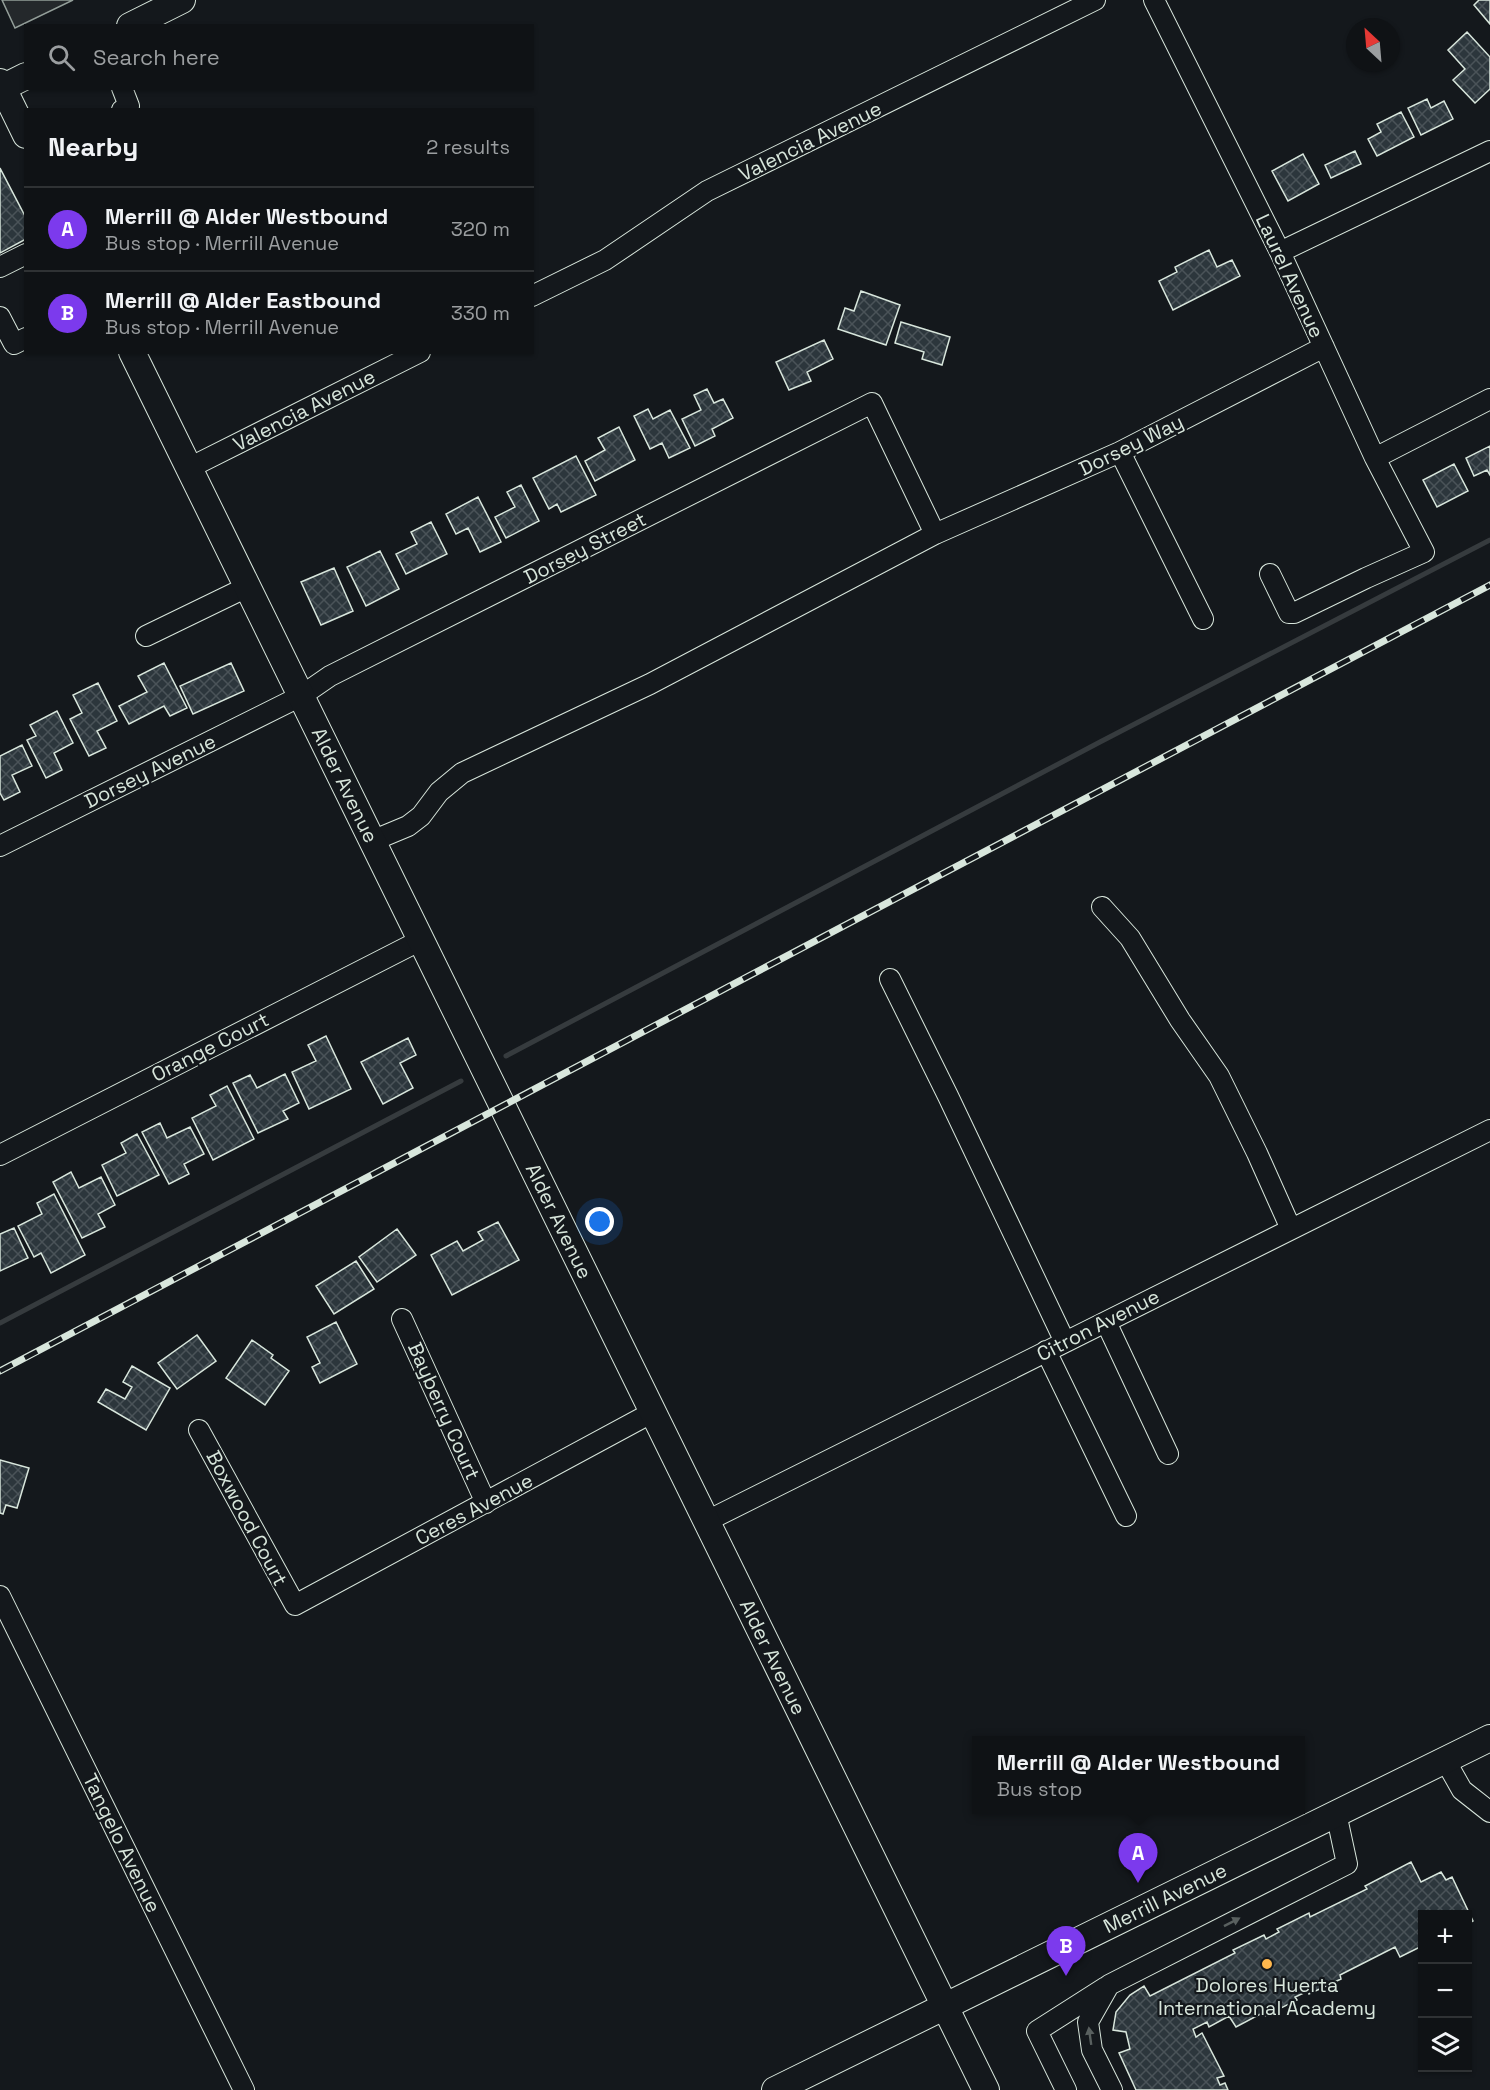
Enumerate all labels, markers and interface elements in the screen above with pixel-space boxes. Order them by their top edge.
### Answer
north arrow [1346,18,1400,72]
search box [24,24,534,90]
icon: search [45,41,78,74]
text: Search here [93,43,220,71]
street label: Valencia Avenue [734,95,886,187]
text: Nearby [48,130,138,164]
text: 2 results [426,134,510,160]
text: Merrill @ Alder Westbound [105,202,388,230]
street label: Laurel Avenue [1250,210,1330,342]
text: A [61,216,74,242]
text: 320 m [451,216,510,242]
text: Bus stop · Merrill Avenue [105,230,339,256]
text: Merrill @ Alder Eastbound [105,286,381,314]
text: B [61,300,74,326]
text: 330 m [451,300,510,326]
text: Bus stop · Merrill Avenue [105,314,339,340]
street label: Valencia Avenue [229,363,379,457]
street label: Dorsey Way [1074,408,1188,482]
street label: Dorsey Street [519,506,651,590]
street label: Alder Avenue [306,723,384,847]
street label: Dorsey Avenue [80,728,220,814]
street label: Orange Court [147,1006,273,1088]
street label: Alder Avenue [520,1159,598,1283]
your location [585,1207,614,1236]
street label: Citron Avenue [1032,1283,1164,1367]
street label: Bayberry Court [402,1338,486,1484]
street label: Boxwood Court [200,1446,294,1590]
street label: Ceres Avenue [411,1467,537,1551]
street label: Alder Avenue [734,1595,812,1719]
popup [972,1736,1305,1814]
text: Merrill @ Alder Westbound [997,1748,1280,1776]
street label: Tangelo Avenue [77,1769,167,1917]
text: Bus stop [997,1776,1082,1802]
pin: A [1118,1834,1158,1883]
street label: Merrill Avenue [1099,1857,1231,1939]
map controls [1418,1910,1472,2072]
button: + [1418,1910,1472,1964]
one-way arrow [1223,1918,1241,1928]
pin: B [1046,1926,1086,1976]
marker: Dolores Huerta International Academy [1260,1957,1274,1971]
button: − [1418,1964,1472,2018]
place label: Dolores Huerta International Academy [1158,1972,1376,2021]
button: layers [1418,2018,1472,2072]
one-way arrow [1086,2027,1095,2046]

